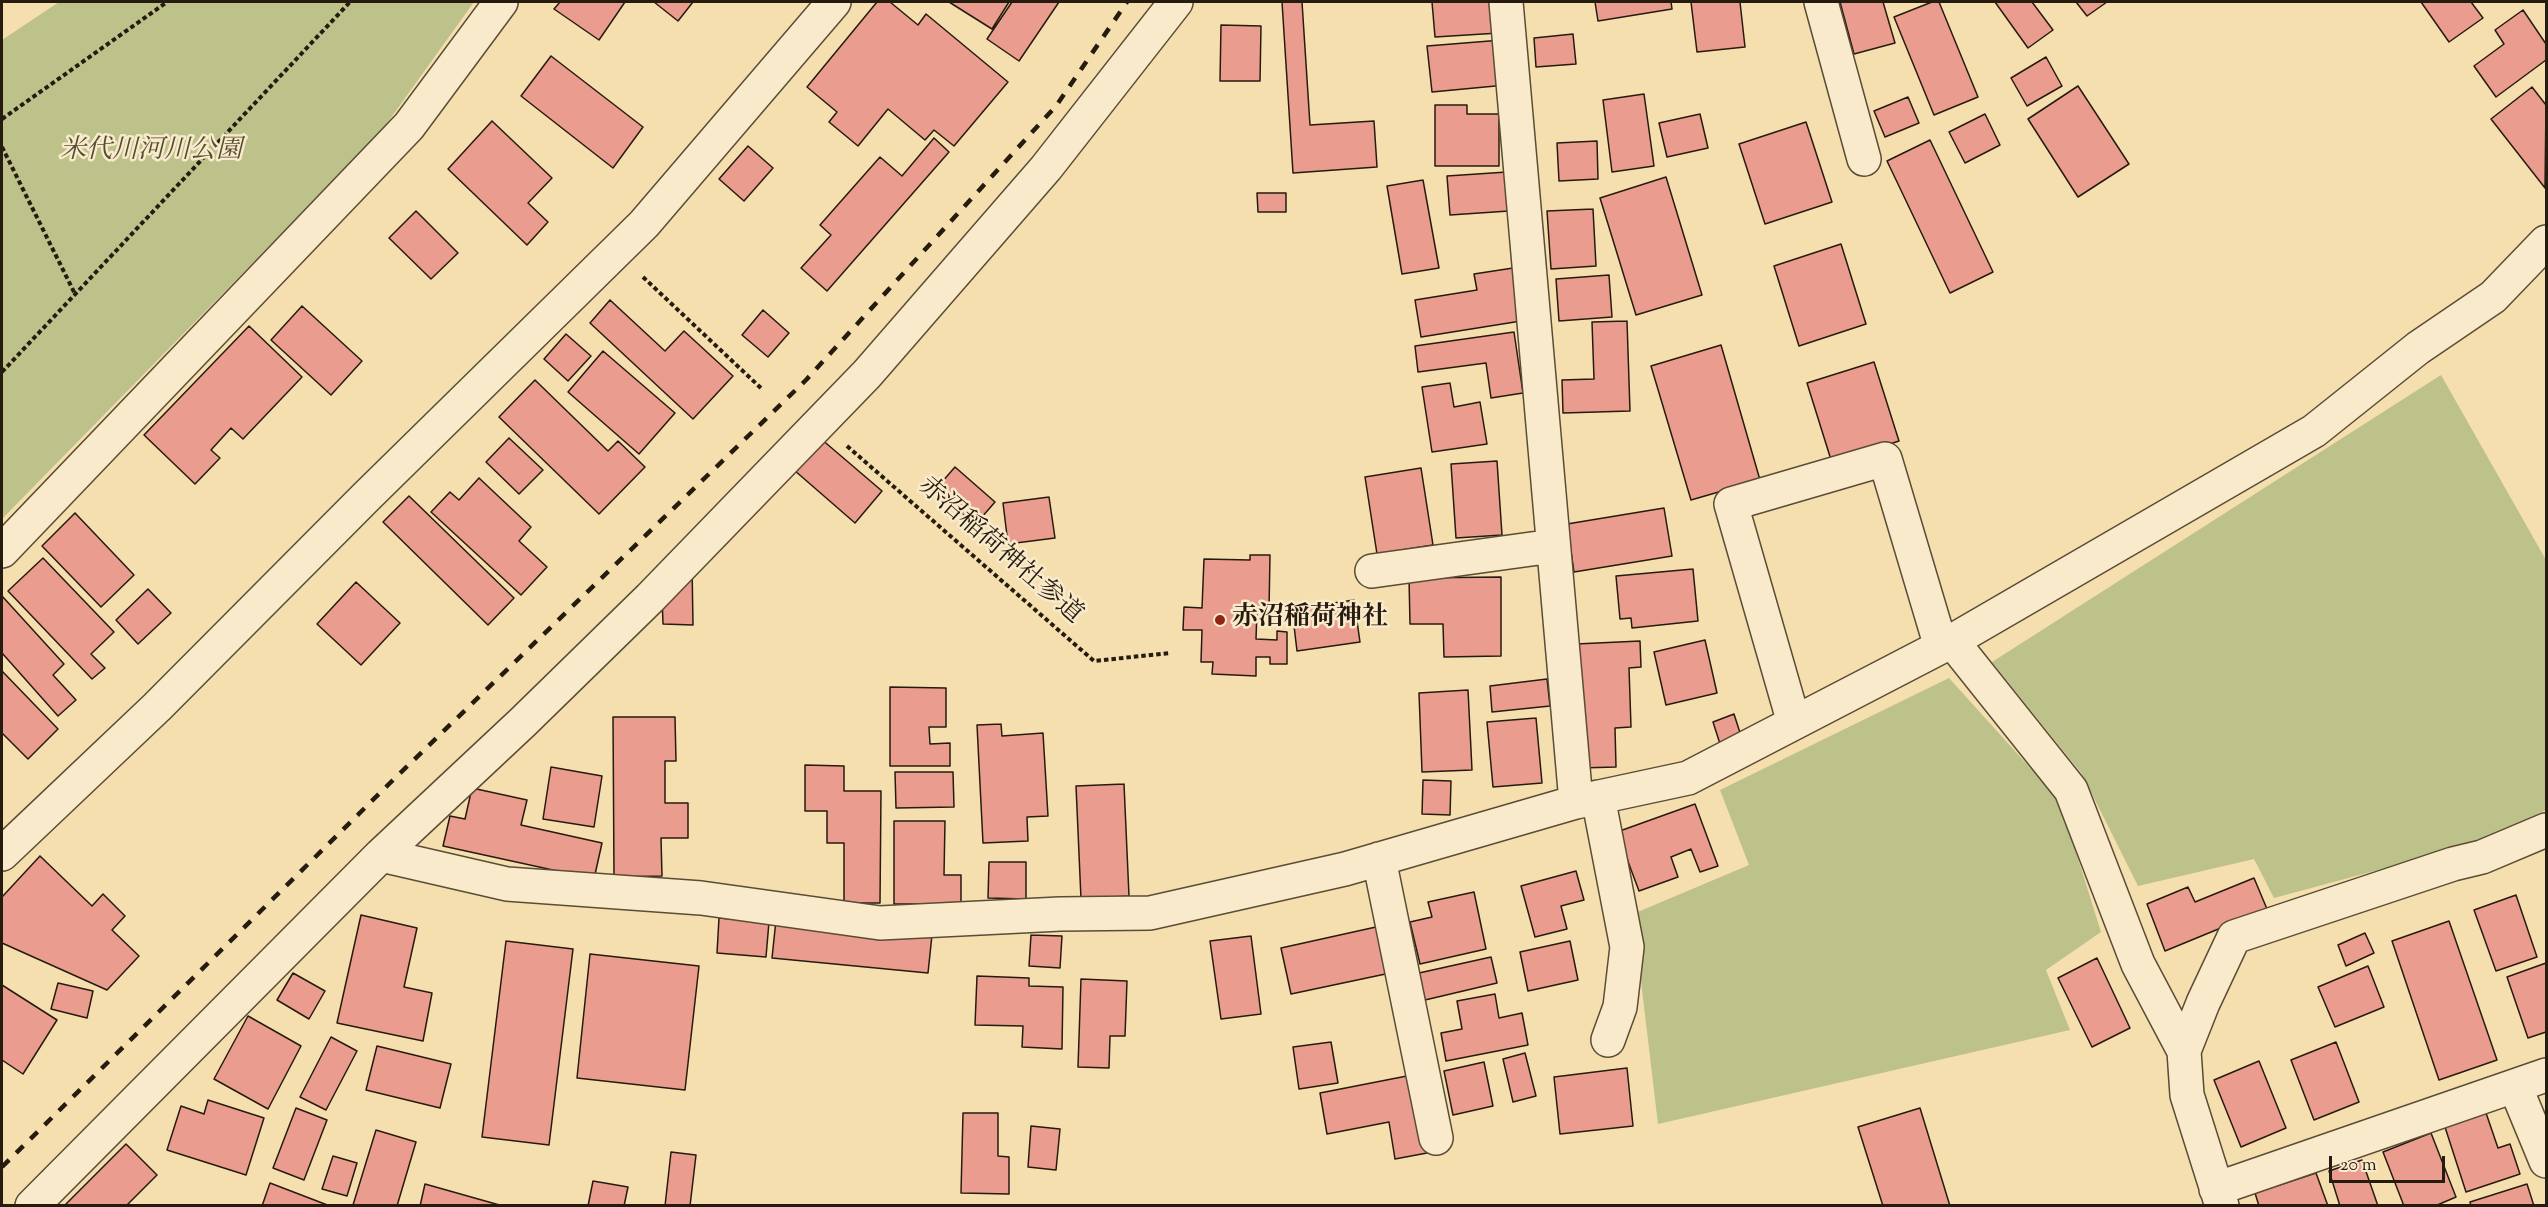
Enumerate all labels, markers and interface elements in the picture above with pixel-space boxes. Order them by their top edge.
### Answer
park label: 米代川河川公園 [60,137,242,169]
street label: 赤沼稲荷神社参道 [910,472,1088,632]
place label: 赤沼稲荷神社 [1232,604,1388,636]
marker: 赤沼稲荷神社 [1213,613,1227,627]
scale bar [2332,1144,2448,1182]
text: 20 m [2340,1153,2377,1179]

